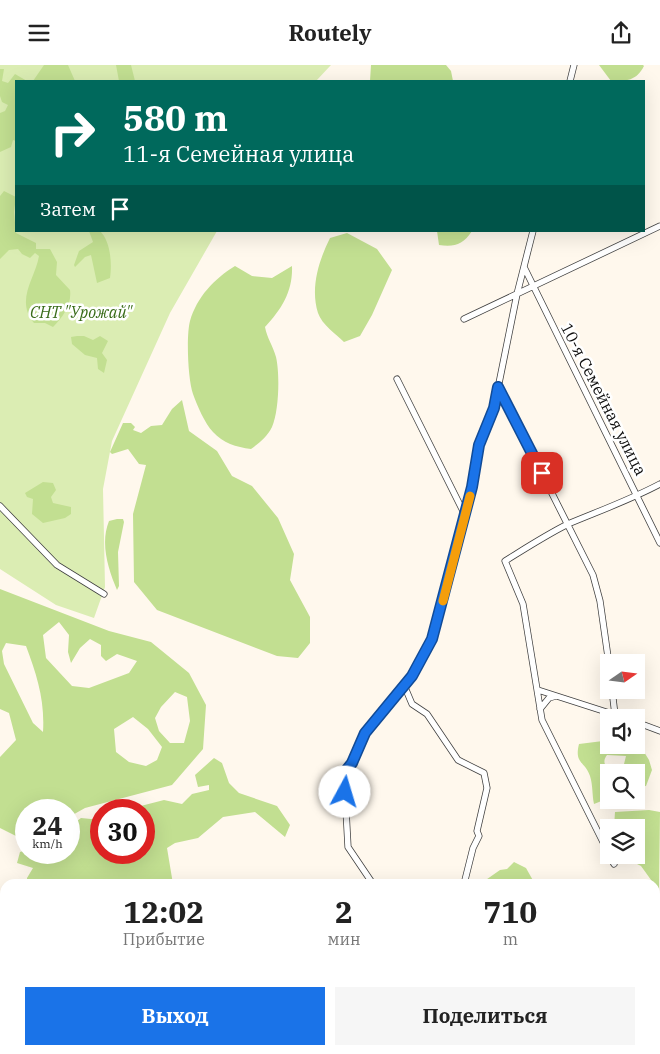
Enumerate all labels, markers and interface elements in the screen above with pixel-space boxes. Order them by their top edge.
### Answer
text: Routely [288,18,372,47]
icon: menu [25,19,53,47]
icon: share [607,19,635,47]
text: 580 m [123,95,228,141]
icon: right [40,100,105,165]
text: 11-я Семейная улица [123,139,354,168]
icon: arrive [106,195,134,223]
text: Затем [40,197,96,221]
park label: СНТ "Урожай" [30,302,134,322]
street label: 10-я Семейная улица [557,319,651,479]
pin [521,452,563,494]
icon: arrive [528,459,556,487]
north arrow [600,654,645,699]
map controls [600,654,645,864]
button: sound [600,709,645,754]
button: search [600,764,645,809]
position arrow [318,765,370,817]
speed limit sign: 30 [90,799,155,864]
text: 24 [32,809,63,842]
button: layers [600,819,645,864]
text: km/h [32,836,63,851]
text: 12:02 [123,892,204,931]
text: 2 [335,892,353,931]
text: 710 [483,892,537,931]
text: Прибытие [123,929,205,949]
text: мин [327,929,361,949]
text: m [503,929,518,949]
button: Выход [25,987,325,1045]
button: Поделиться [335,987,635,1045]

